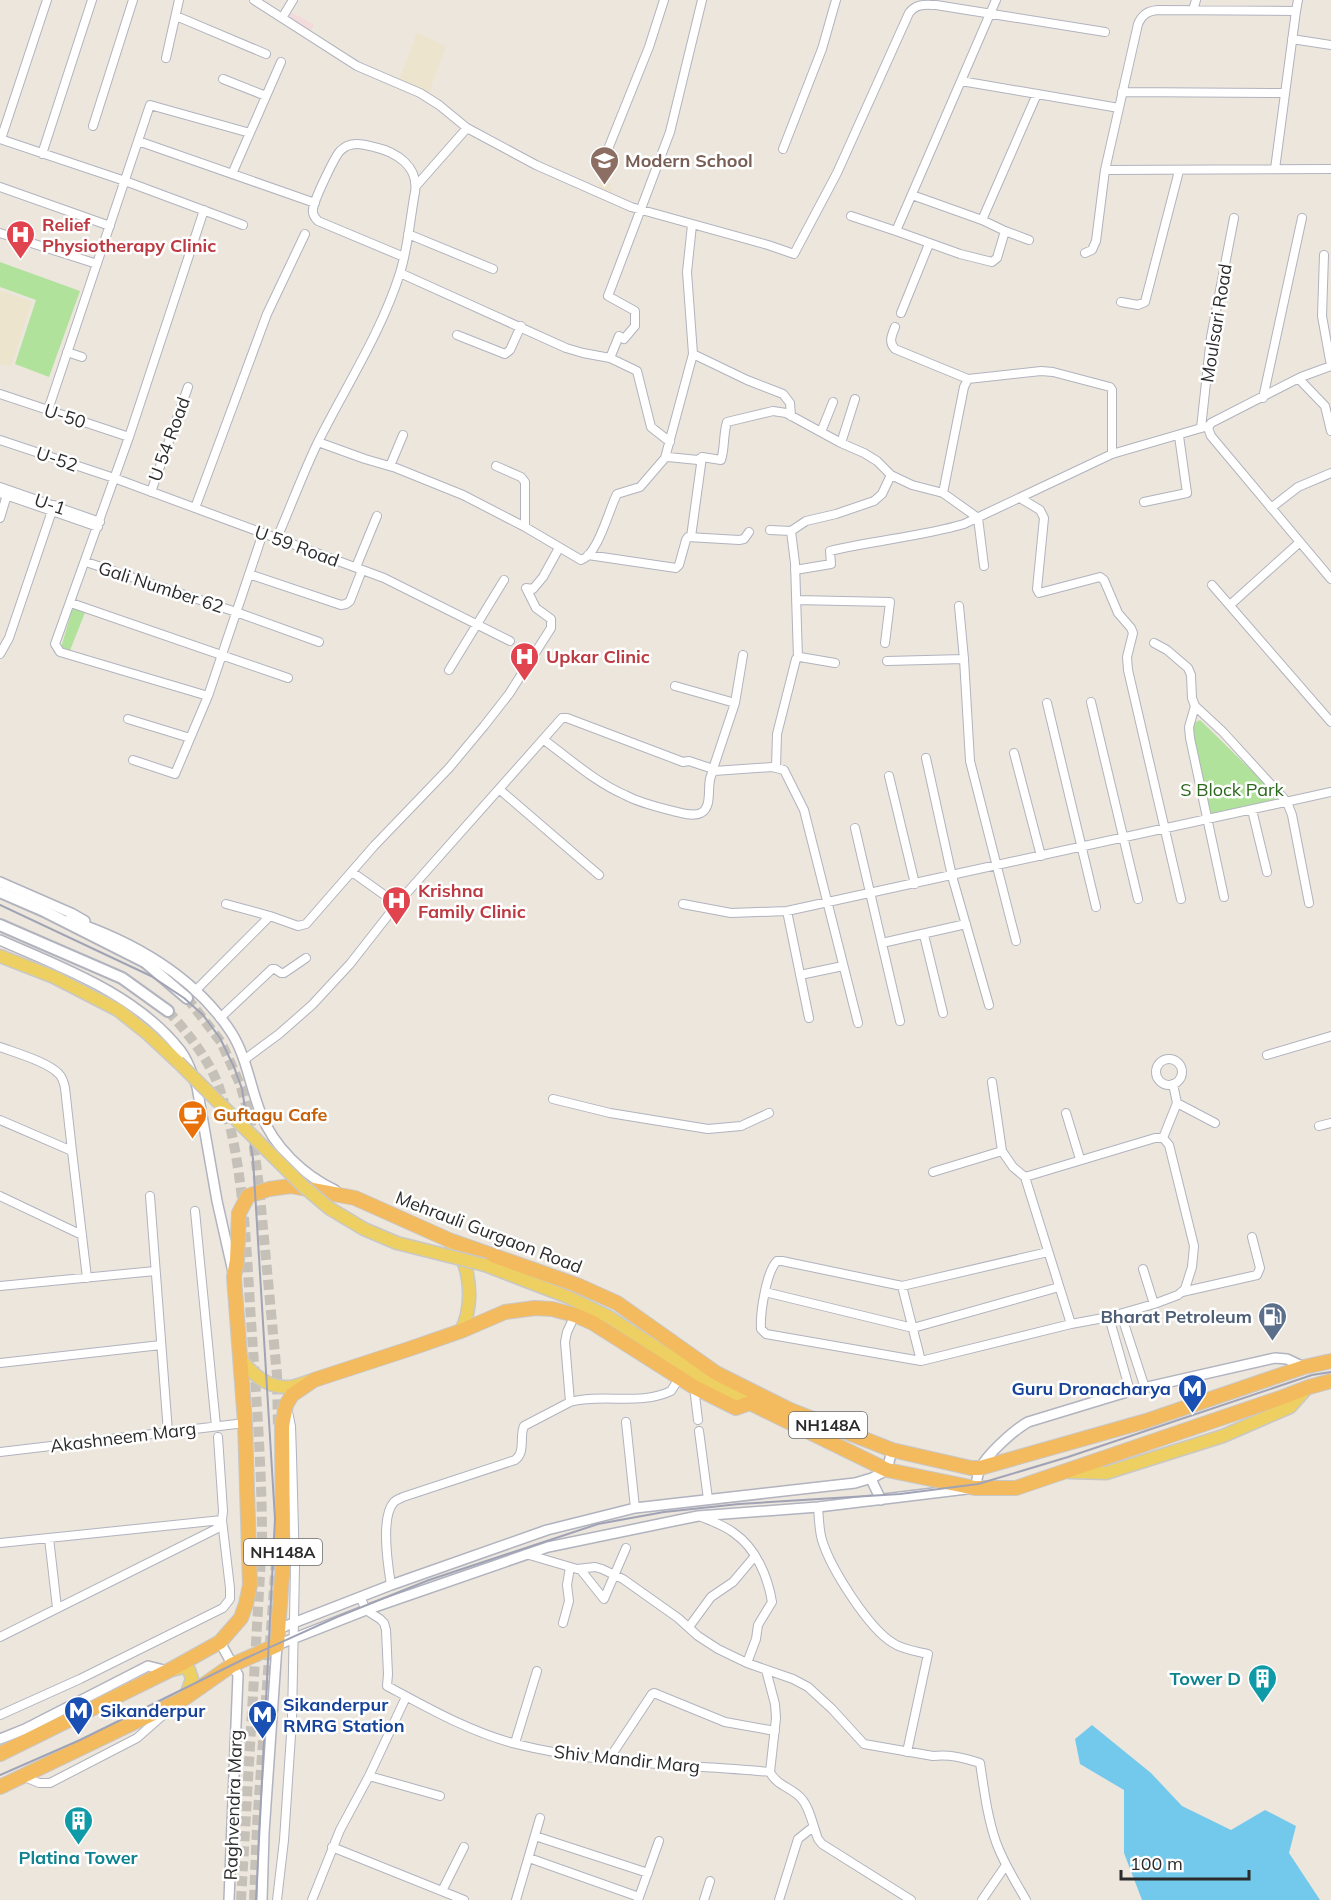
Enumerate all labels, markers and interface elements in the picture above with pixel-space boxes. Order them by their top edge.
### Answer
school or university icon: Modern School [588,144,620,186]
place label: Modern School [625,149,753,172]
place label: Relief Physiotherapy Clinic [42,213,216,257]
hospital icon: Relief Physiotherapy Clinic [5,218,37,260]
street label: Moulsari Road [1195,262,1237,384]
street label: U 54 Road [143,394,195,484]
street label: U-50 [41,399,89,433]
street label: U-52 [33,441,81,477]
street label: U-1 [31,488,69,520]
street label: U 59 Road [252,520,342,572]
street label: Gali Number 62 [95,556,227,618]
hospital icon: Upkar Clinic [509,640,541,682]
place label: Upkar Clinic [546,645,650,668]
park label: S Block Park [1180,778,1284,801]
place label: Krishna Family Clinic [418,879,526,923]
hospital icon: Krishna Family Clinic [381,884,413,926]
cafe icon: Guftagu Cafe [176,1098,208,1140]
place label: Guftagu Cafe [213,1103,328,1126]
street label: Mehrauli Gurgaon Road [392,1186,586,1278]
fuel station icon: Bharat Petroleum [1257,1300,1289,1342]
place label: Bharat Petroleum [1100,1305,1252,1328]
metro station icon: Guru Dronacharya [1176,1372,1208,1414]
place label: Guru Dronacharya [1011,1377,1171,1400]
road number: NH148A [789,1412,867,1438]
street label: Akashneem Marg [49,1417,197,1457]
road number: NH148A [244,1539,322,1565]
building icon: Tower D [1246,1662,1278,1704]
place label: Tower D [1169,1667,1241,1690]
place label: Sikanderpur RMRG Station [283,1693,405,1737]
metro station icon: Sikanderpur [63,1694,95,1736]
metro station icon: Sikanderpur RMRG Station [246,1698,278,1740]
place label: Sikanderpur [100,1699,206,1722]
street label: Raghvendra Marg [219,1729,247,1881]
street label: Shiv Mandir Marg [553,1740,701,1778]
building icon: Platina Tower [62,1804,94,1846]
scale bar [1121,1843,1248,1881]
place label: Platina Tower [18,1846,139,1869]
text: 100 m [1130,1852,1183,1875]

